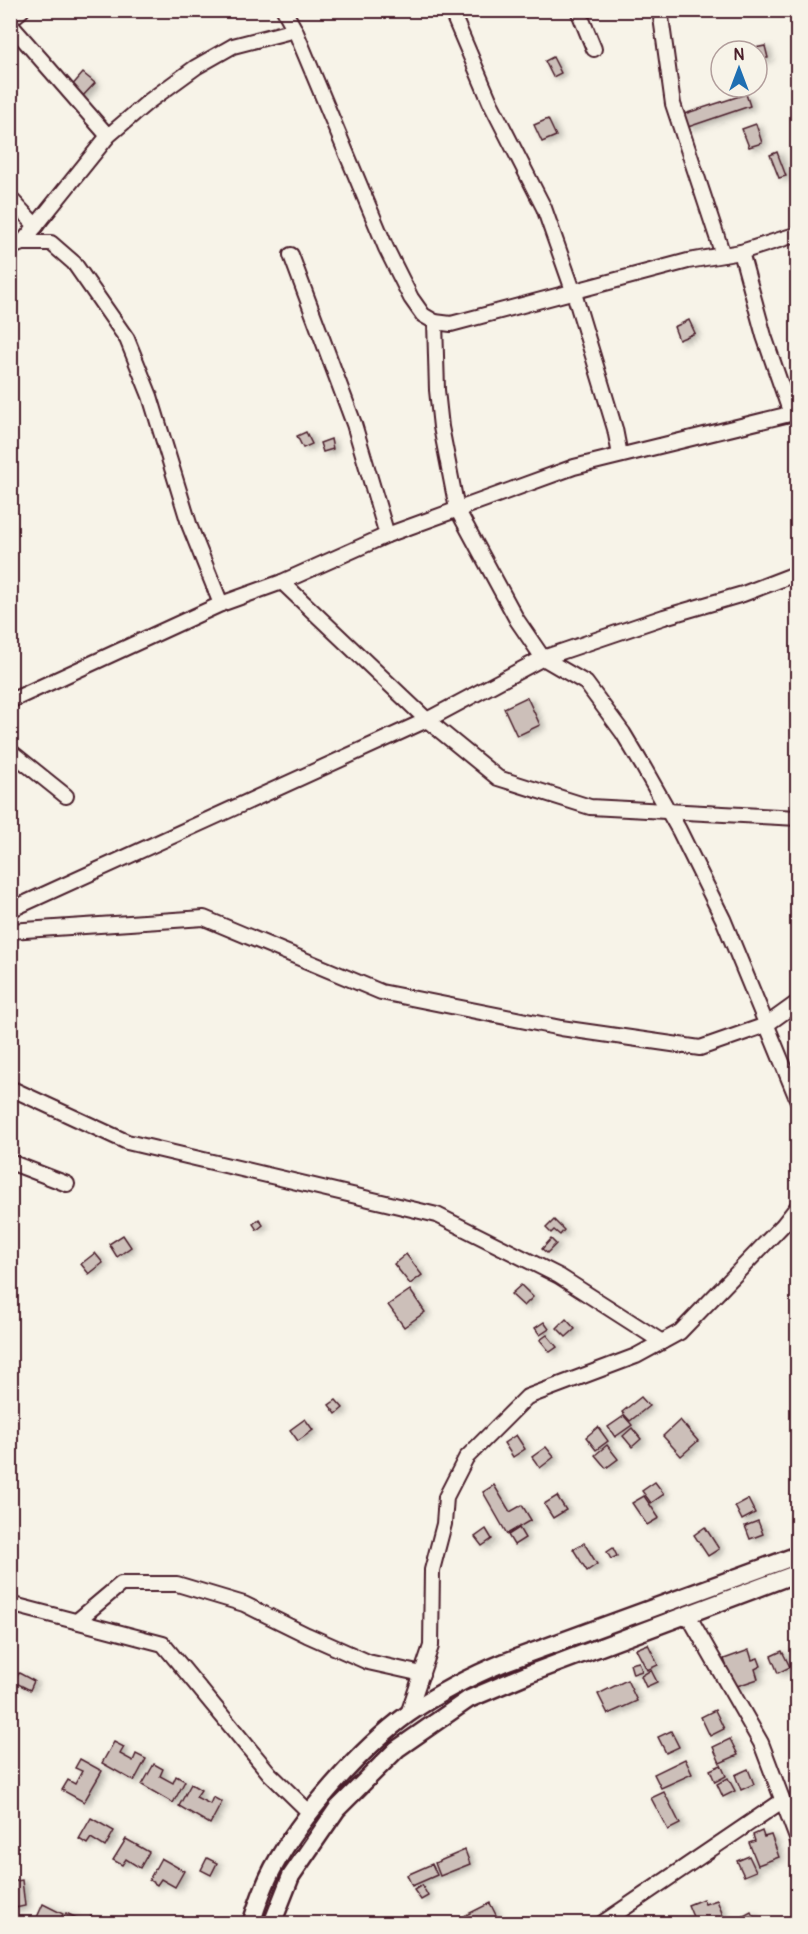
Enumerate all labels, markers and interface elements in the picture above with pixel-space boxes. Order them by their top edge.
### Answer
north arrow [709,39,769,99]
text: N [734,45,745,65]

